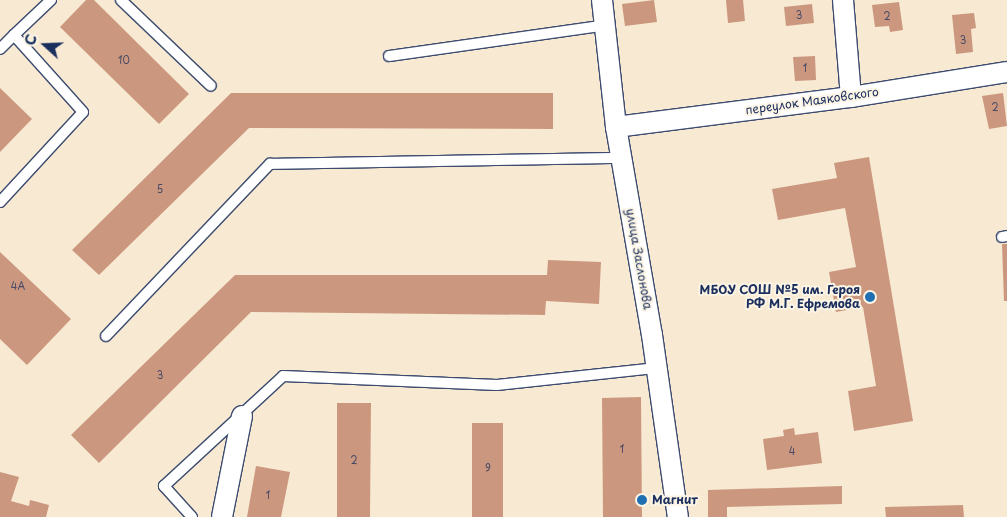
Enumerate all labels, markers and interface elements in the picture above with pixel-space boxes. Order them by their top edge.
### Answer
house number: 3 [796,9,802,21]
house number: 2 [883,10,891,22]
north arrow [20,20,70,70]
text: С [19,31,42,48]
house number: 3 [960,34,966,46]
house number: 10 [118,54,130,66]
house number: 1 [803,62,807,74]
street label: переулок Маяковского [744,84,880,118]
house number: 2 [991,101,999,113]
house number: 5 [157,183,163,195]
street label: улица Заслонова [623,207,655,311]
house number: 4А [11,280,25,292]
place label: МБОУ СОШ №5 им. Героя РФ М.Г. Ефремова [697,283,860,311]
marker: МБОУ СОШ №5 им. Героя РФ М.Г. Ефремова [864,291,876,303]
house number: 3 [157,369,163,381]
house number: 1 [620,443,624,455]
house number: 4 [789,445,795,457]
house number: 2 [350,454,358,466]
house number: 9 [485,462,491,474]
house number: 1 [266,489,270,501]
place label: Магнит [652,493,698,507]
marker: Магнит [636,494,648,506]

